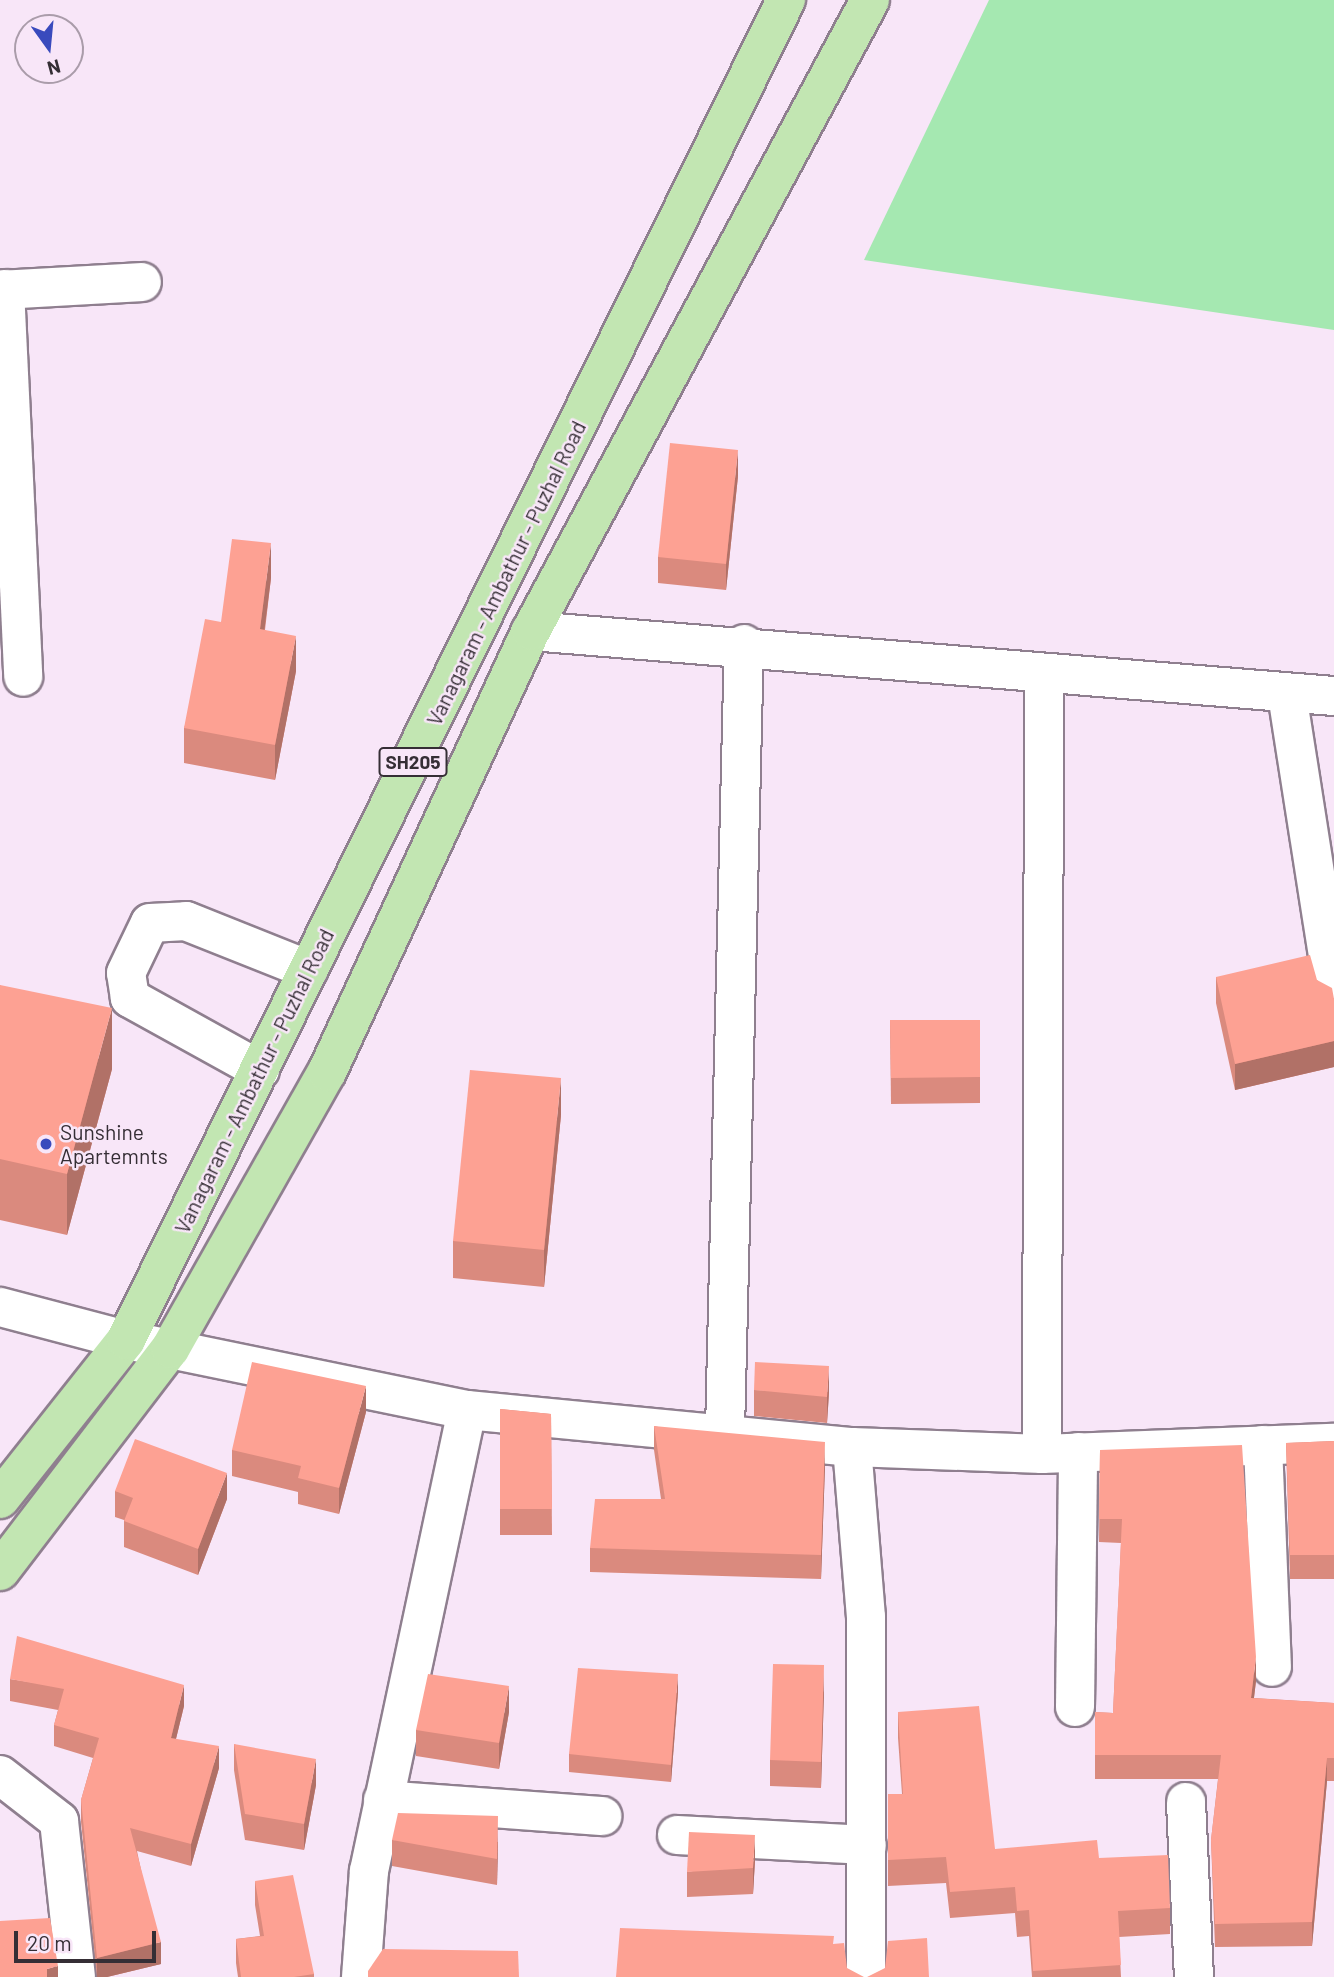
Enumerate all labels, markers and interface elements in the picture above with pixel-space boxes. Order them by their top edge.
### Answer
north arrow [14,14,84,84]
text: N [45,55,63,81]
street label: Vanagaram - Ambathur - Puzhal Road [421,417,591,729]
road number: SH205 [378,747,448,778]
street label: Vanagaram - Ambathur - Puzhal Road [169,925,339,1237]
place label: Sunshine Apartemnts [60,1119,168,1169]
marker: Sunshine Apartemnts [38,1136,54,1152]
scale bar [18,1918,159,1962]
text: 20 m [27,1930,72,1955]

